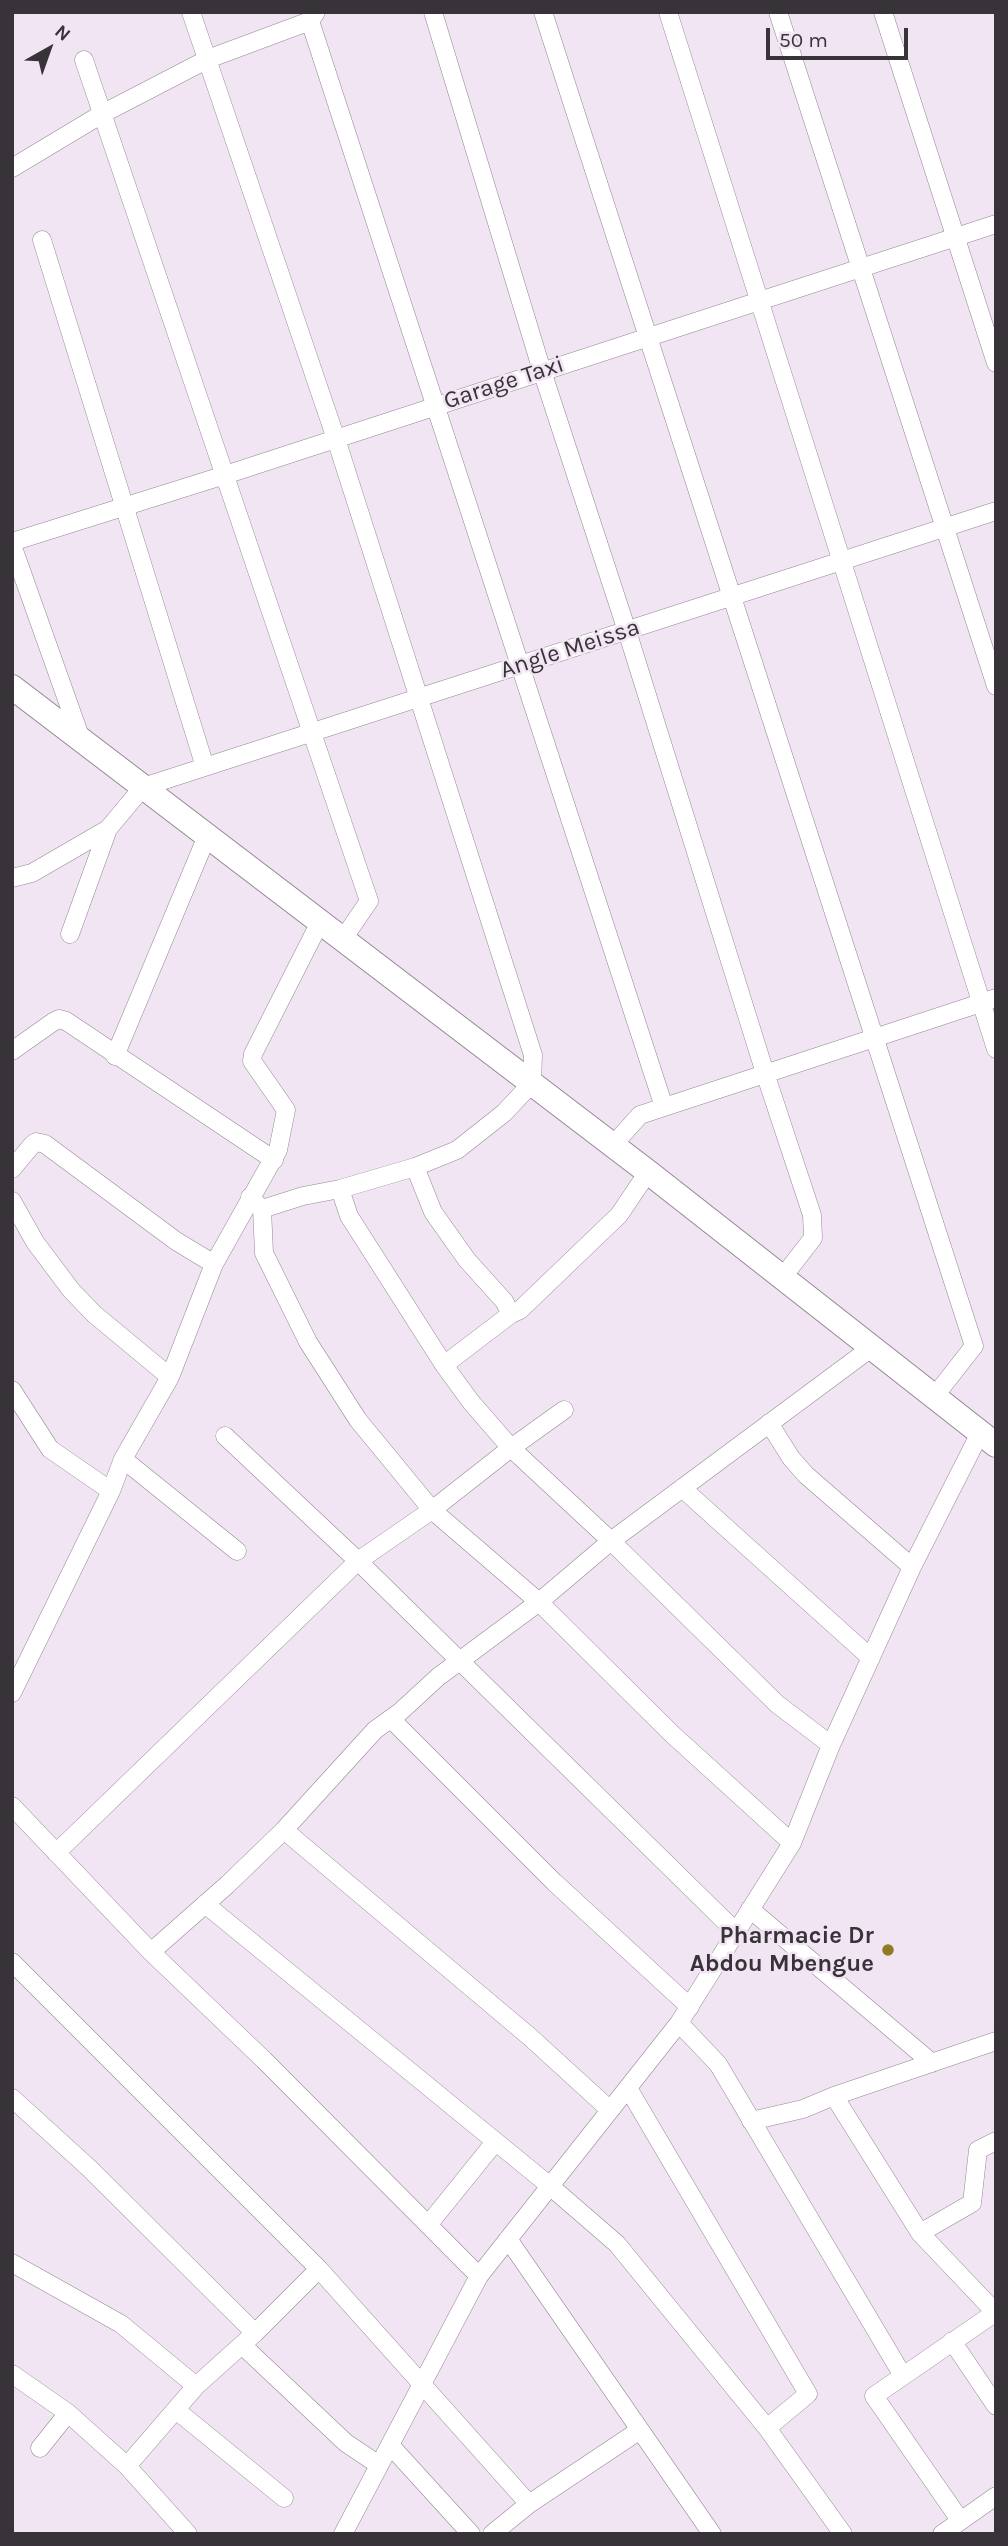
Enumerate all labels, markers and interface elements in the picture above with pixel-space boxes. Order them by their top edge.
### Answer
north arrow [14,14,84,84]
scale bar [770,14,912,58]
text: N [50,20,75,46]
text: 50 m [779,28,828,52]
street label: Garage Taxi [440,350,568,416]
street label: Angle Meissa [497,613,643,685]
place label: Pharmacie Dr Abdou Mbengue [690,1922,874,1978]
marker: Pharmacie Dr Abdou Mbengue [880,1942,896,1958]

